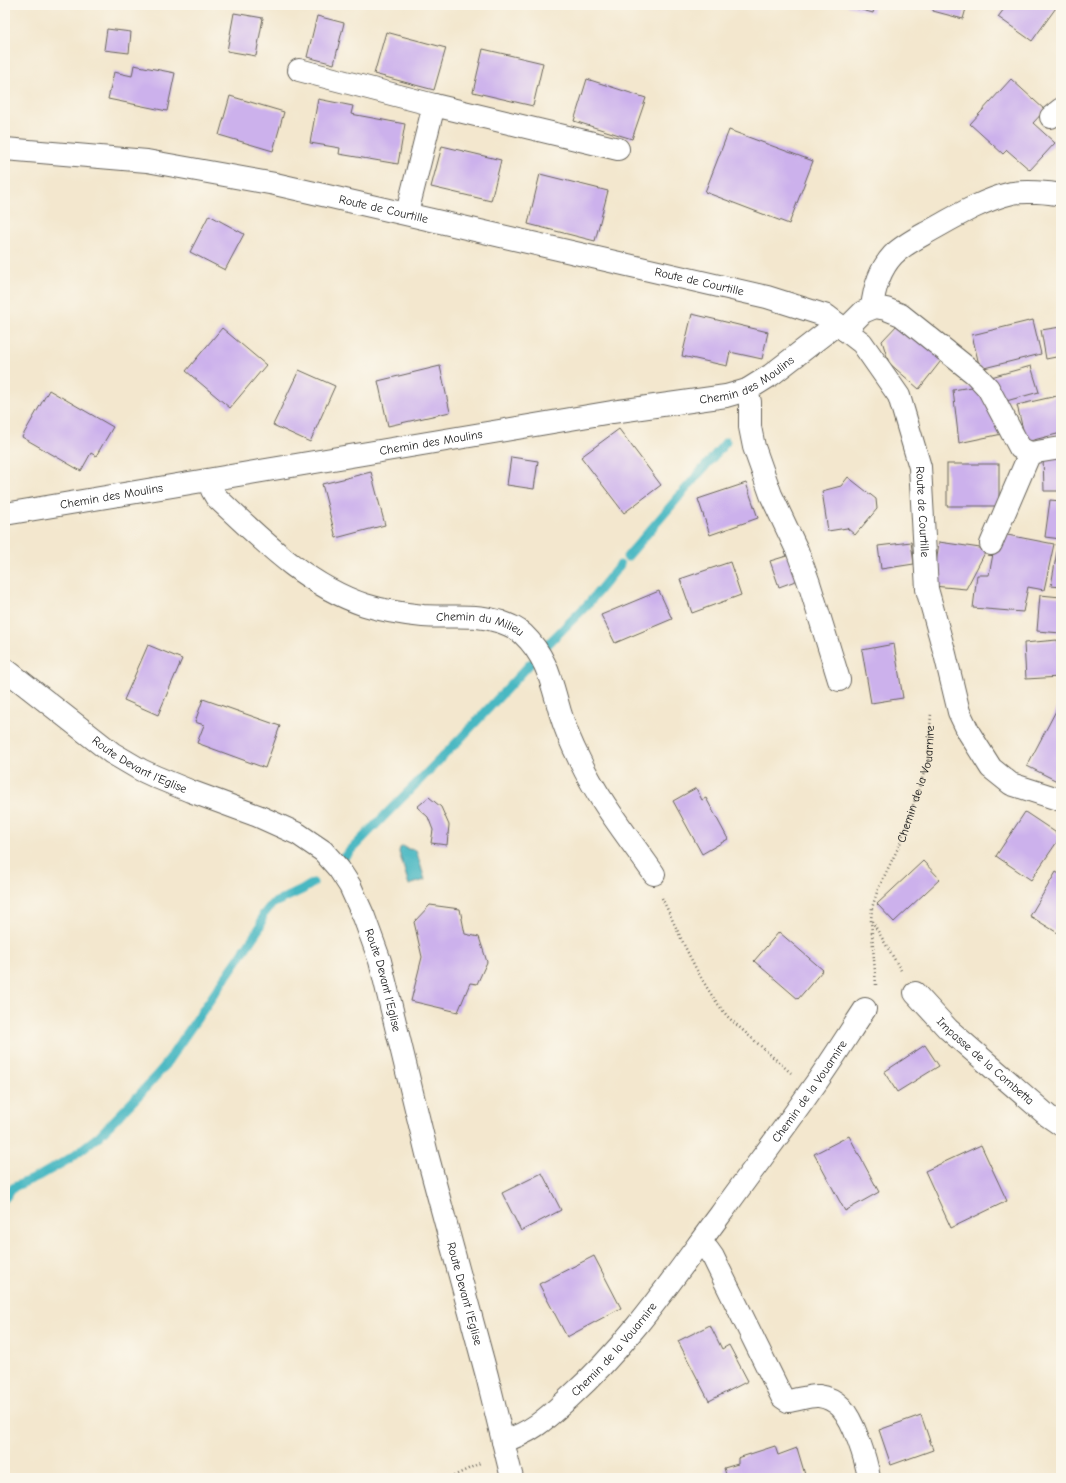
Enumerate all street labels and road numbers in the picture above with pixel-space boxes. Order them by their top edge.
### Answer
street label: Route de Courtille [338,192,430,226]
street label: Route de Courtille [653,264,745,298]
street label: Chemin des Moulins [699,353,797,407]
street label: Chemin des Moulins [379,427,484,458]
street label: Route de Courtille [913,466,932,558]
street label: Chemin des Moulins [59,481,164,512]
street label: Chemin du Milieu [436,609,527,639]
street label: Chemin de la Vouarnire [894,725,937,844]
street label: Route Devant l'Eglise [89,733,189,796]
street label: Route Devant l'Eglise [362,927,404,1033]
street label: Impasse de la Combetta [934,1014,1037,1108]
street label: Chemin de la Vouarnire [769,1037,850,1145]
street label: Route Devant l'Eglise [444,1241,485,1347]
street label: Chemin de la Vouarnire [568,1299,660,1399]

